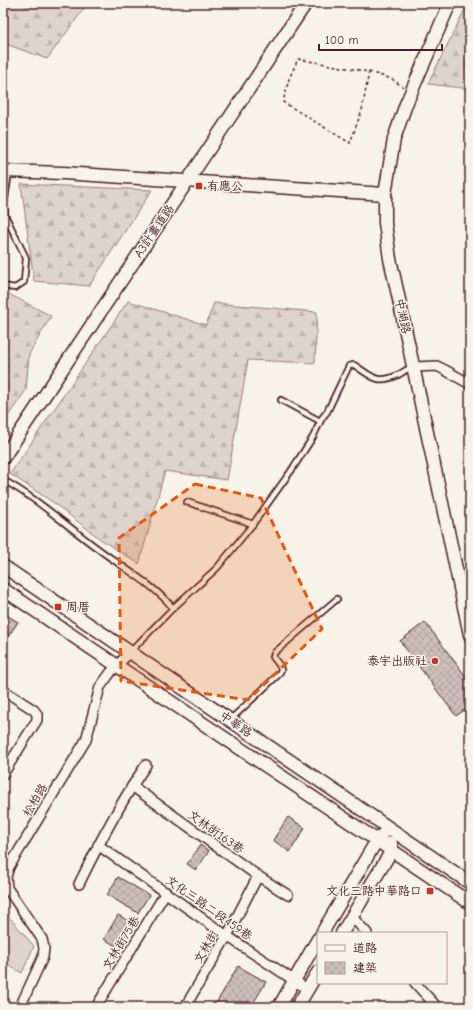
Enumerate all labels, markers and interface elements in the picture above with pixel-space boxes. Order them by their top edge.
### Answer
scale bar [319,26,442,52]
text: 100 m [325,33,358,47]
place label: 有應公 [207,179,243,193]
marker: 有應公 [194,181,204,191]
street label: A3計畫道路 [131,202,177,260]
street label: 中湖路 [392,297,414,335]
place label: 周厝 [66,600,90,614]
marker: 周厝 [53,602,63,612]
place label: 泰宇出版社 [367,654,427,668]
marker: 泰宇出版社 [430,656,440,666]
street label: 中華路 [217,708,255,740]
street label: 松柏路 [20,781,50,819]
street label: 文林街163巷 [185,808,247,856]
street label: 文化三路二段459巷 [163,873,255,943]
place label: 文化三路中華路口 [326,884,422,898]
marker: 文化三路中華路口 [425,886,435,896]
street label: 文林街75巷 [100,914,142,972]
street label: 文林街 [191,928,221,966]
legend [317,932,447,984]
text: 道路 [353,941,377,955]
text: 建築 [353,961,377,975]

